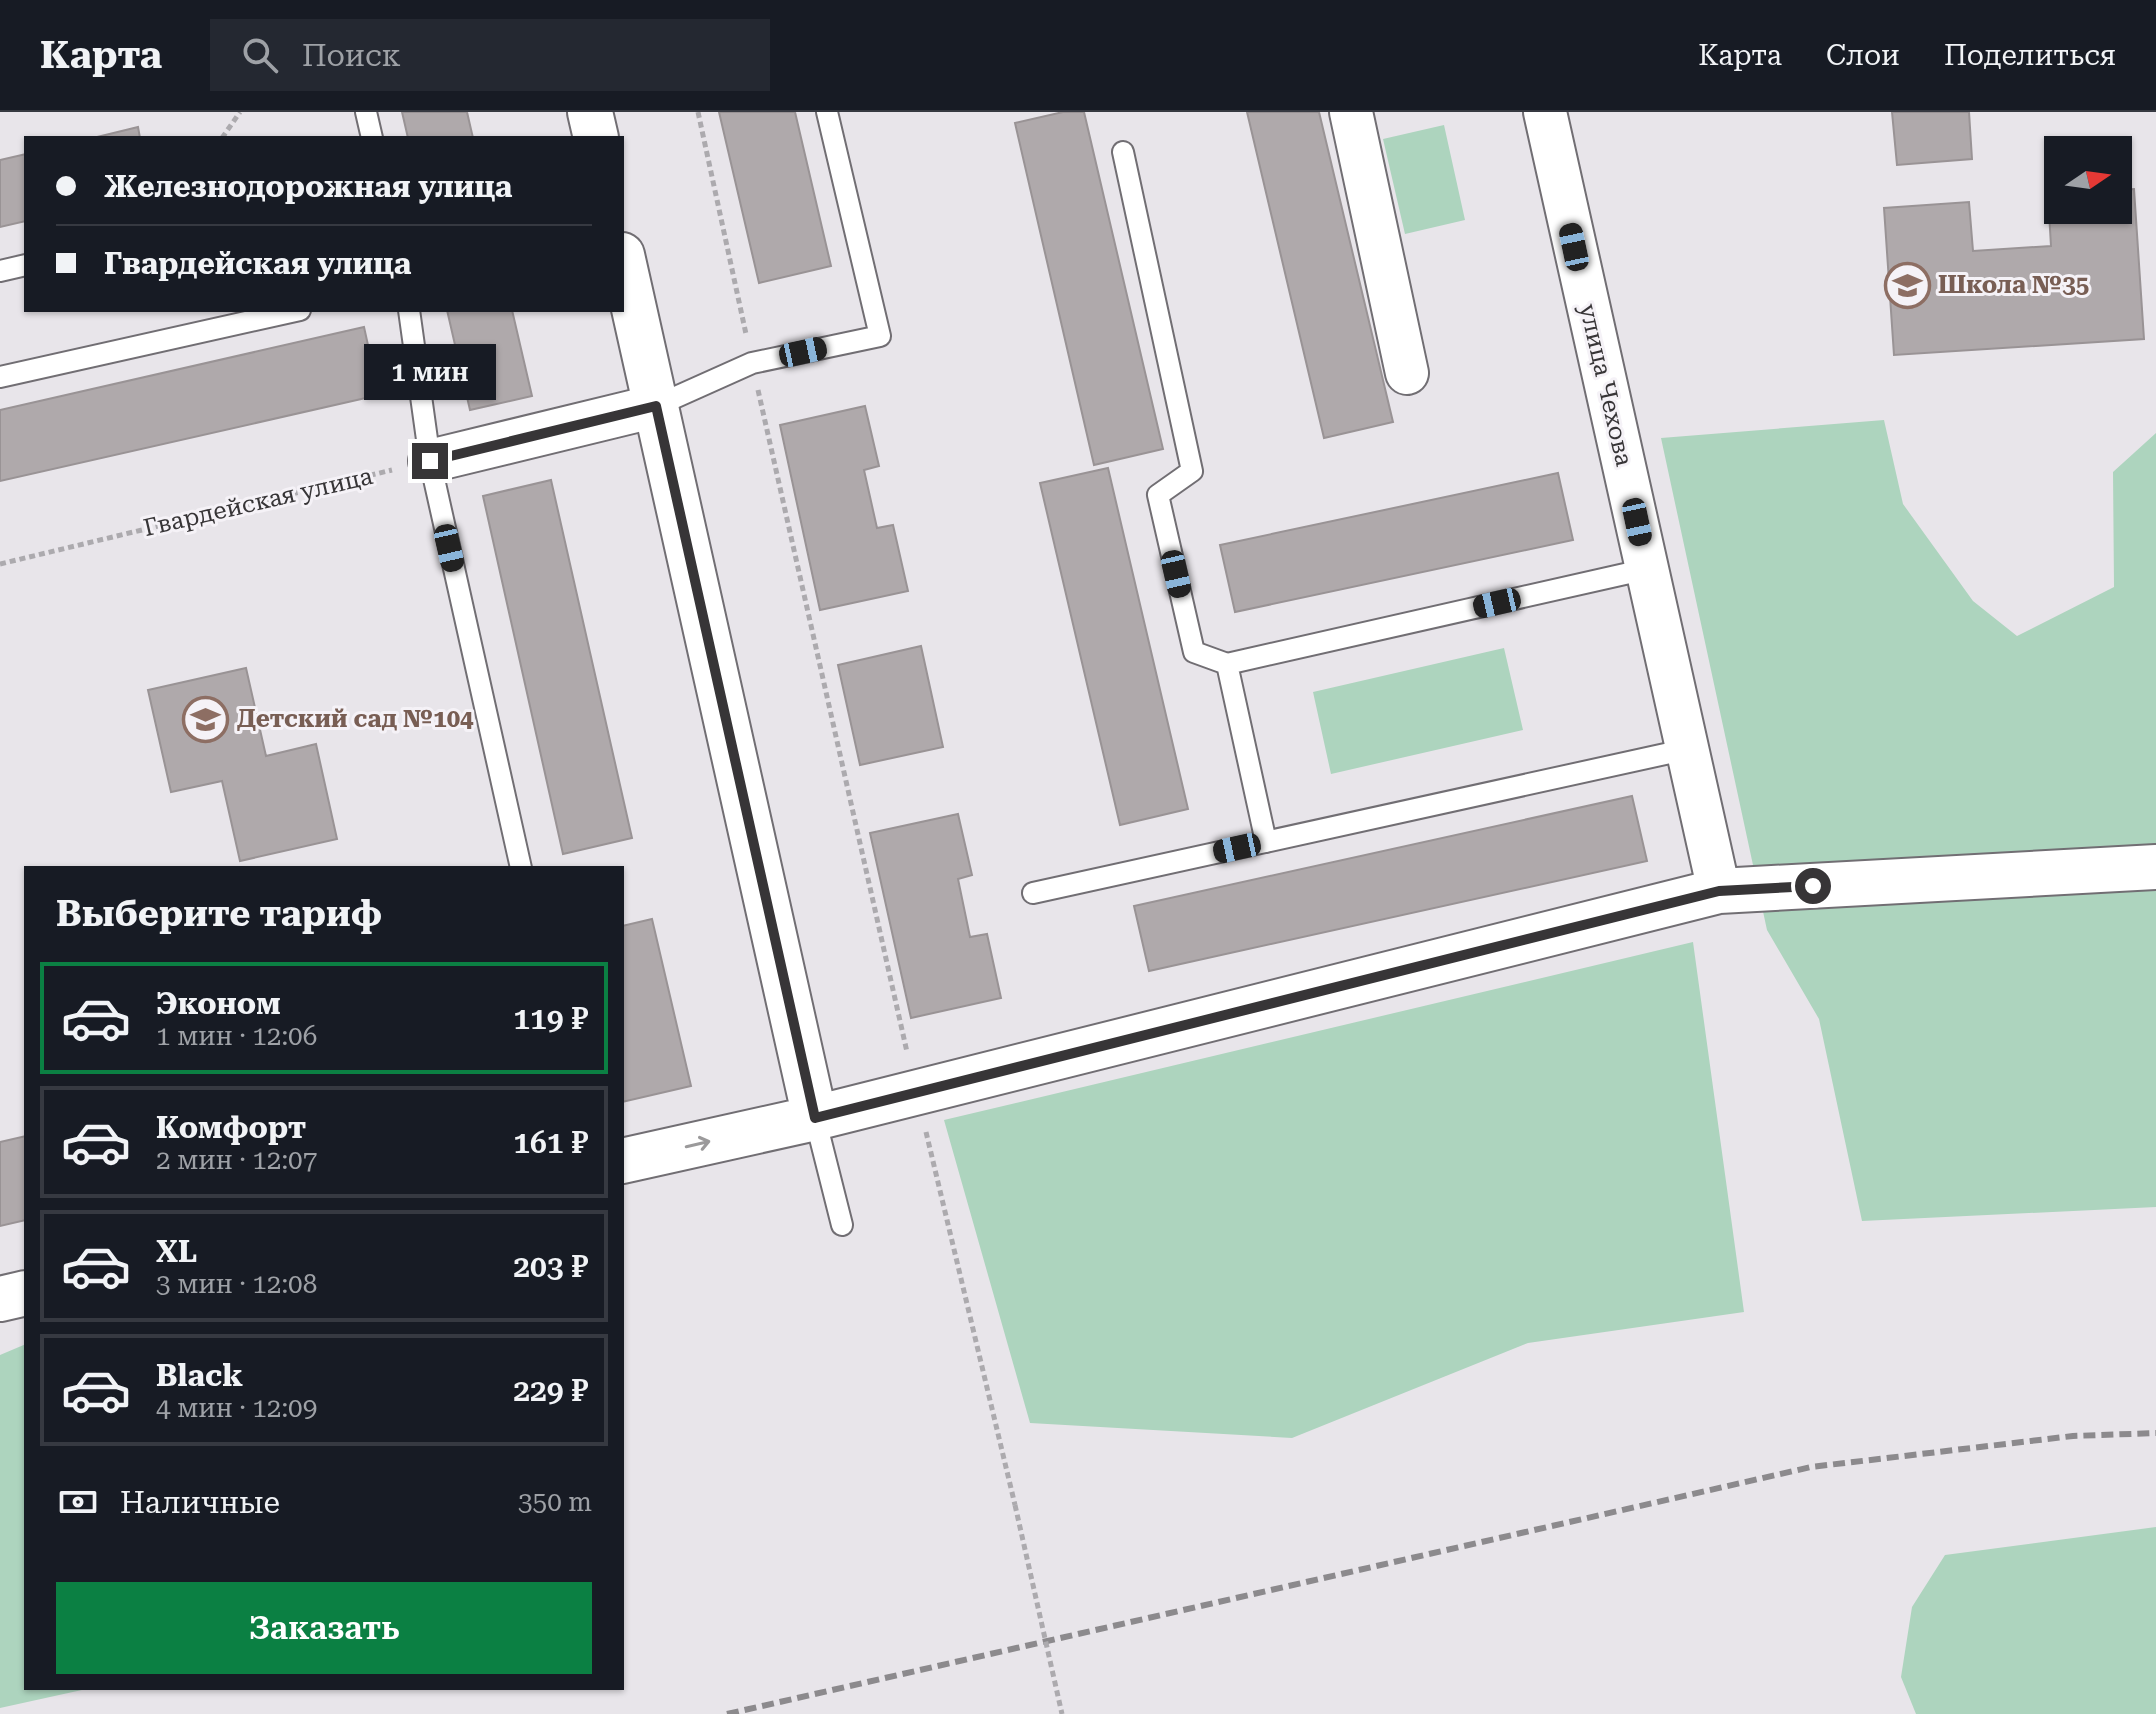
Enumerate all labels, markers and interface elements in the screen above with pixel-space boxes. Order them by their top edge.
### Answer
search box [210,19,770,91]
text: Карта [40,33,162,77]
icon: search [238,33,282,77]
text: Поиск [302,38,401,73]
text: Карта [1698,39,1782,72]
text: Слои [1826,39,1900,72]
text: Поделиться [1944,39,2116,72]
north arrow [2044,136,2132,224]
map controls [2044,136,2132,224]
text: Железнодорожная улица [104,169,512,204]
car [1557,221,1591,273]
text: Гвардейская улица [104,246,411,281]
school or university icon: Школа №35 [1883,261,1931,309]
place label: Школа №35 [1938,271,2089,299]
street label: улица Чехова [1574,301,1638,469]
car [777,335,829,369]
callout: 1 мин [364,345,496,401]
text: 1 мин [391,357,469,387]
route end [412,443,448,479]
street label: Гвардейская улица [141,462,375,542]
car [1620,496,1654,548]
car [432,522,466,574]
car [1159,548,1193,600]
car [1471,586,1523,620]
school or university icon: Детский сад №104 [182,695,230,743]
place label: Детский сад №104 [237,705,474,733]
car [1211,831,1263,865]
route start [1795,868,1831,904]
text: Выберите тариф [56,893,382,935]
icon: car [60,982,132,1054]
text: Эконом [156,986,281,1021]
text: 119 ₽ [513,1001,588,1036]
text: 1 мин · 12:06 [156,1021,317,1051]
icon: car [60,1106,132,1178]
text: Комфорт [156,1110,306,1145]
text: 161 ₽ [513,1125,588,1160]
one-way arrow [685,1136,710,1151]
text: 2 мин · 12:07 [156,1145,317,1175]
icon: car [60,1230,132,1302]
text: XL [156,1234,197,1269]
text: 203 ₽ [513,1249,588,1284]
text: 3 мин · 12:08 [156,1269,317,1299]
icon: car [60,1354,132,1426]
text: Black [156,1358,243,1393]
text: 229 ₽ [513,1373,588,1408]
text: 4 мин · 12:09 [156,1393,317,1423]
icon: cash [56,1480,100,1524]
text: Наличные [120,1485,280,1520]
text: 350 m [518,1487,592,1517]
button: Заказать [56,1582,592,1674]

